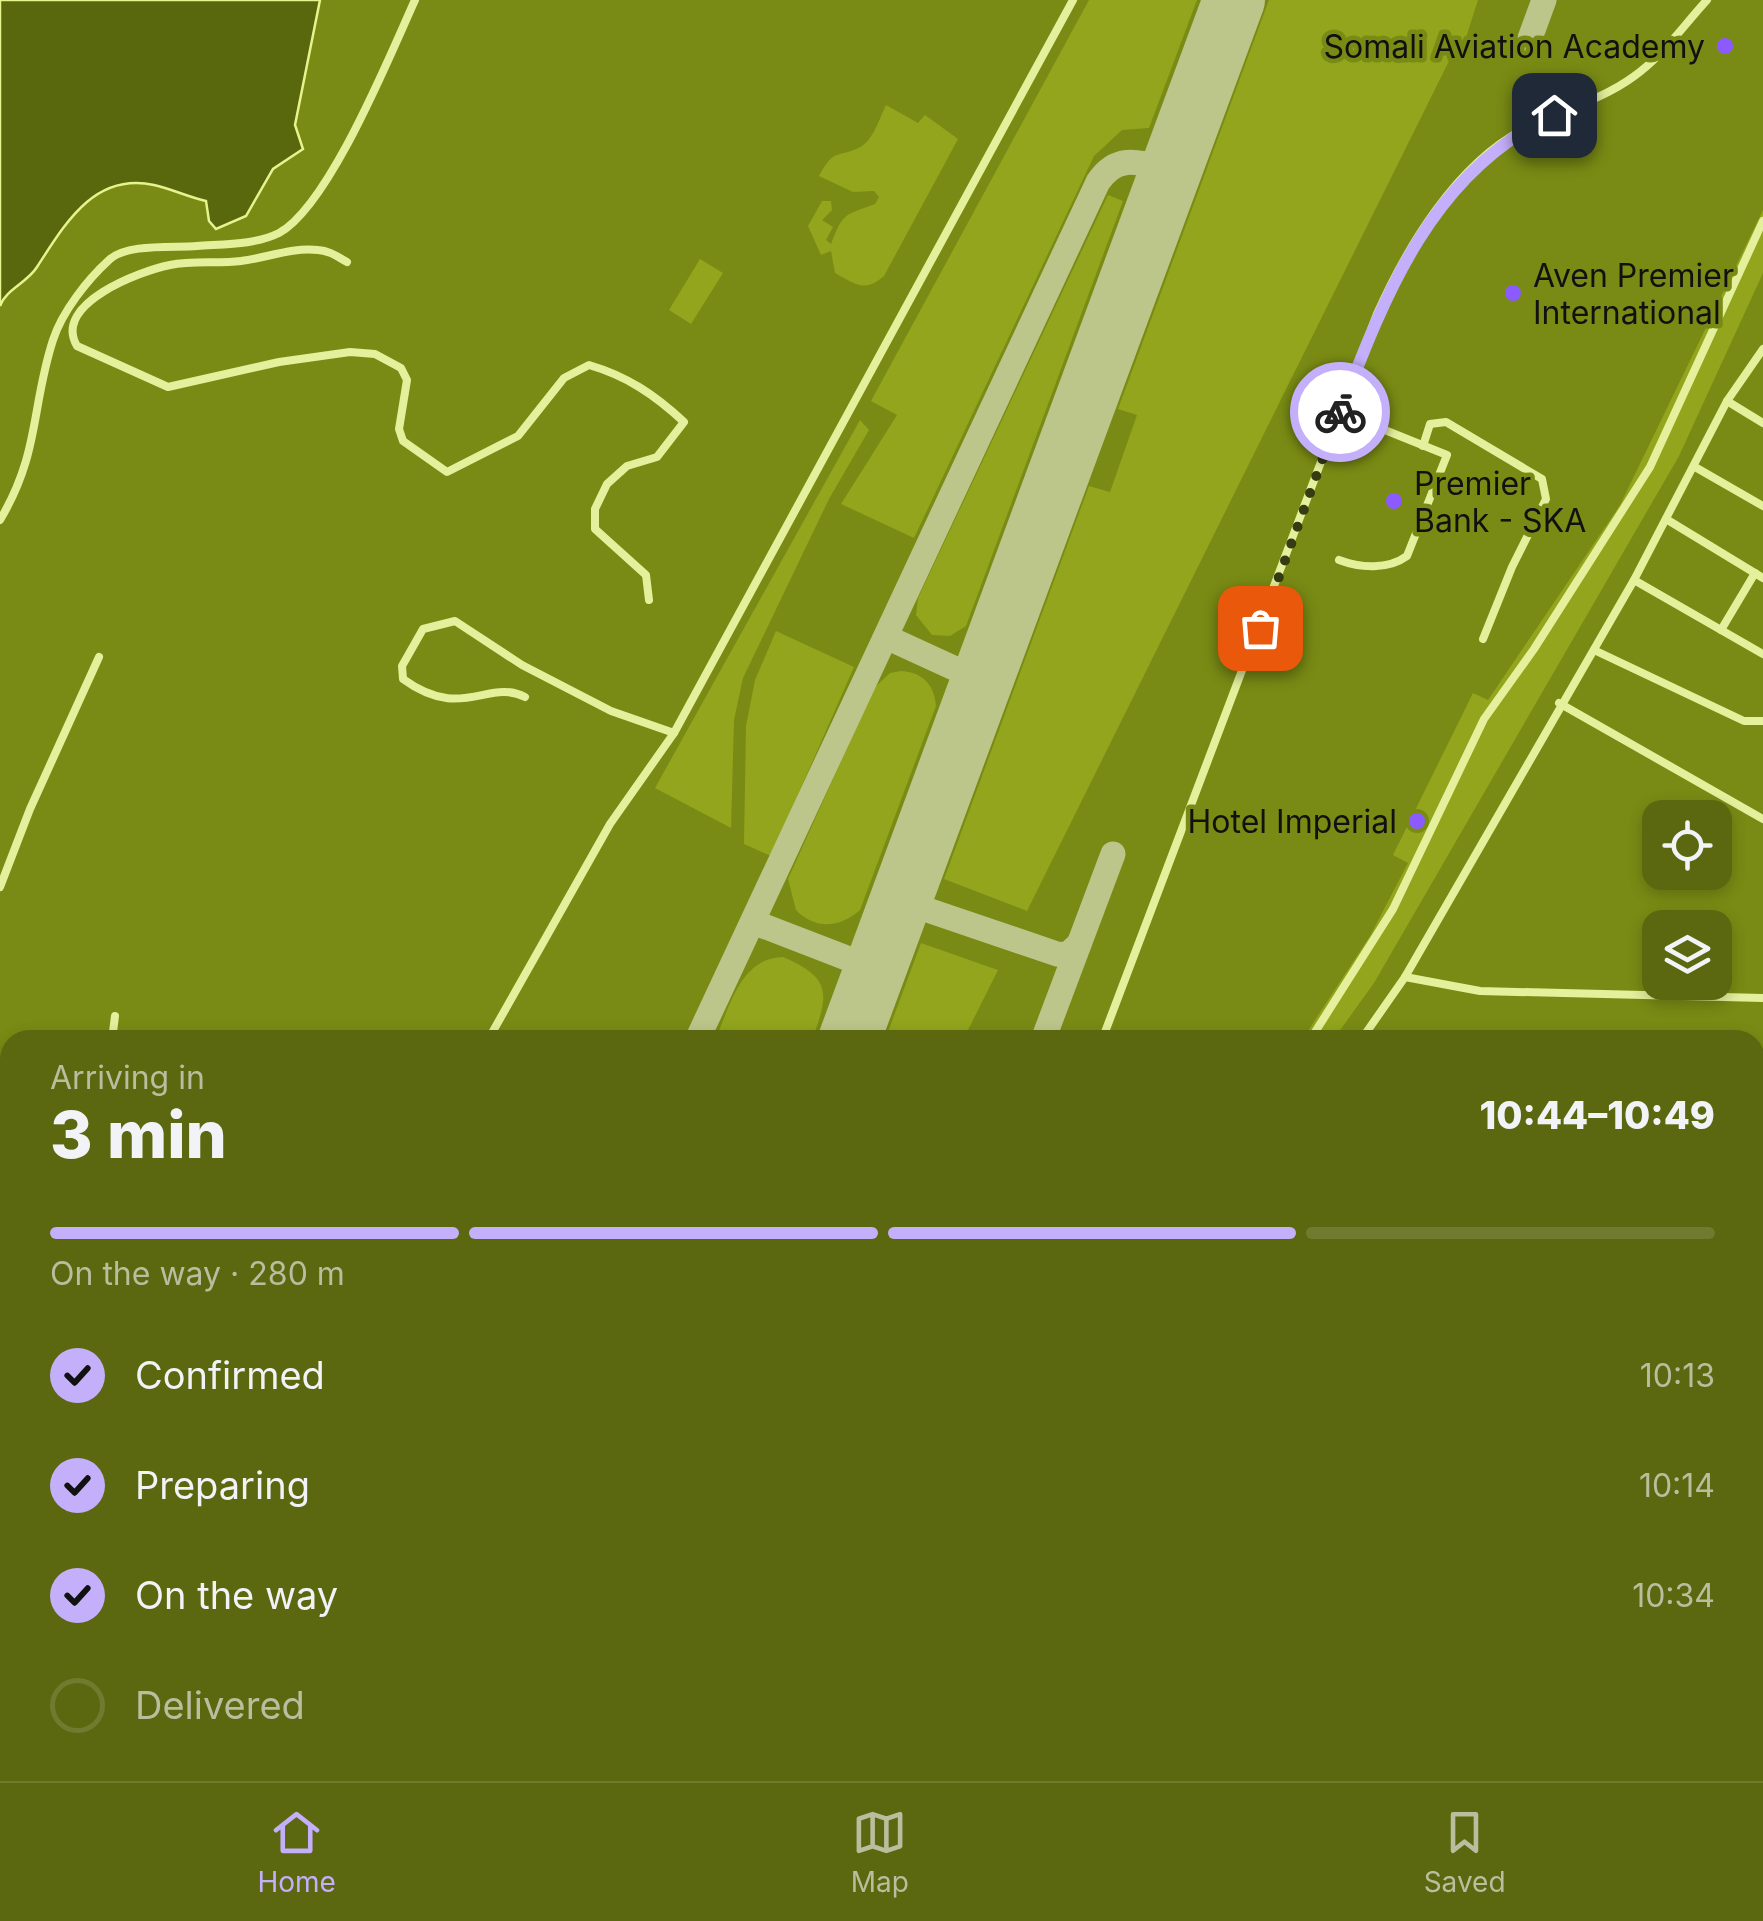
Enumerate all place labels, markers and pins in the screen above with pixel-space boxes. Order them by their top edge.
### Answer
place label: Somali Aviation Academy [1323,27,1705,66]
marker: Somali Aviation Academy [1714,35,1736,57]
pin [1512,73,1597,158]
place label: Aven Premier International [1533,256,1734,332]
marker: Aven Premier International [1502,282,1524,304]
place label: Premier Bank - SKA [1414,464,1586,540]
marker: Premier Bank - SKA [1383,490,1405,512]
pin [1218,586,1303,671]
place label: Hotel Imperial [1188,802,1397,841]
marker: Hotel Imperial [1406,810,1428,832]

